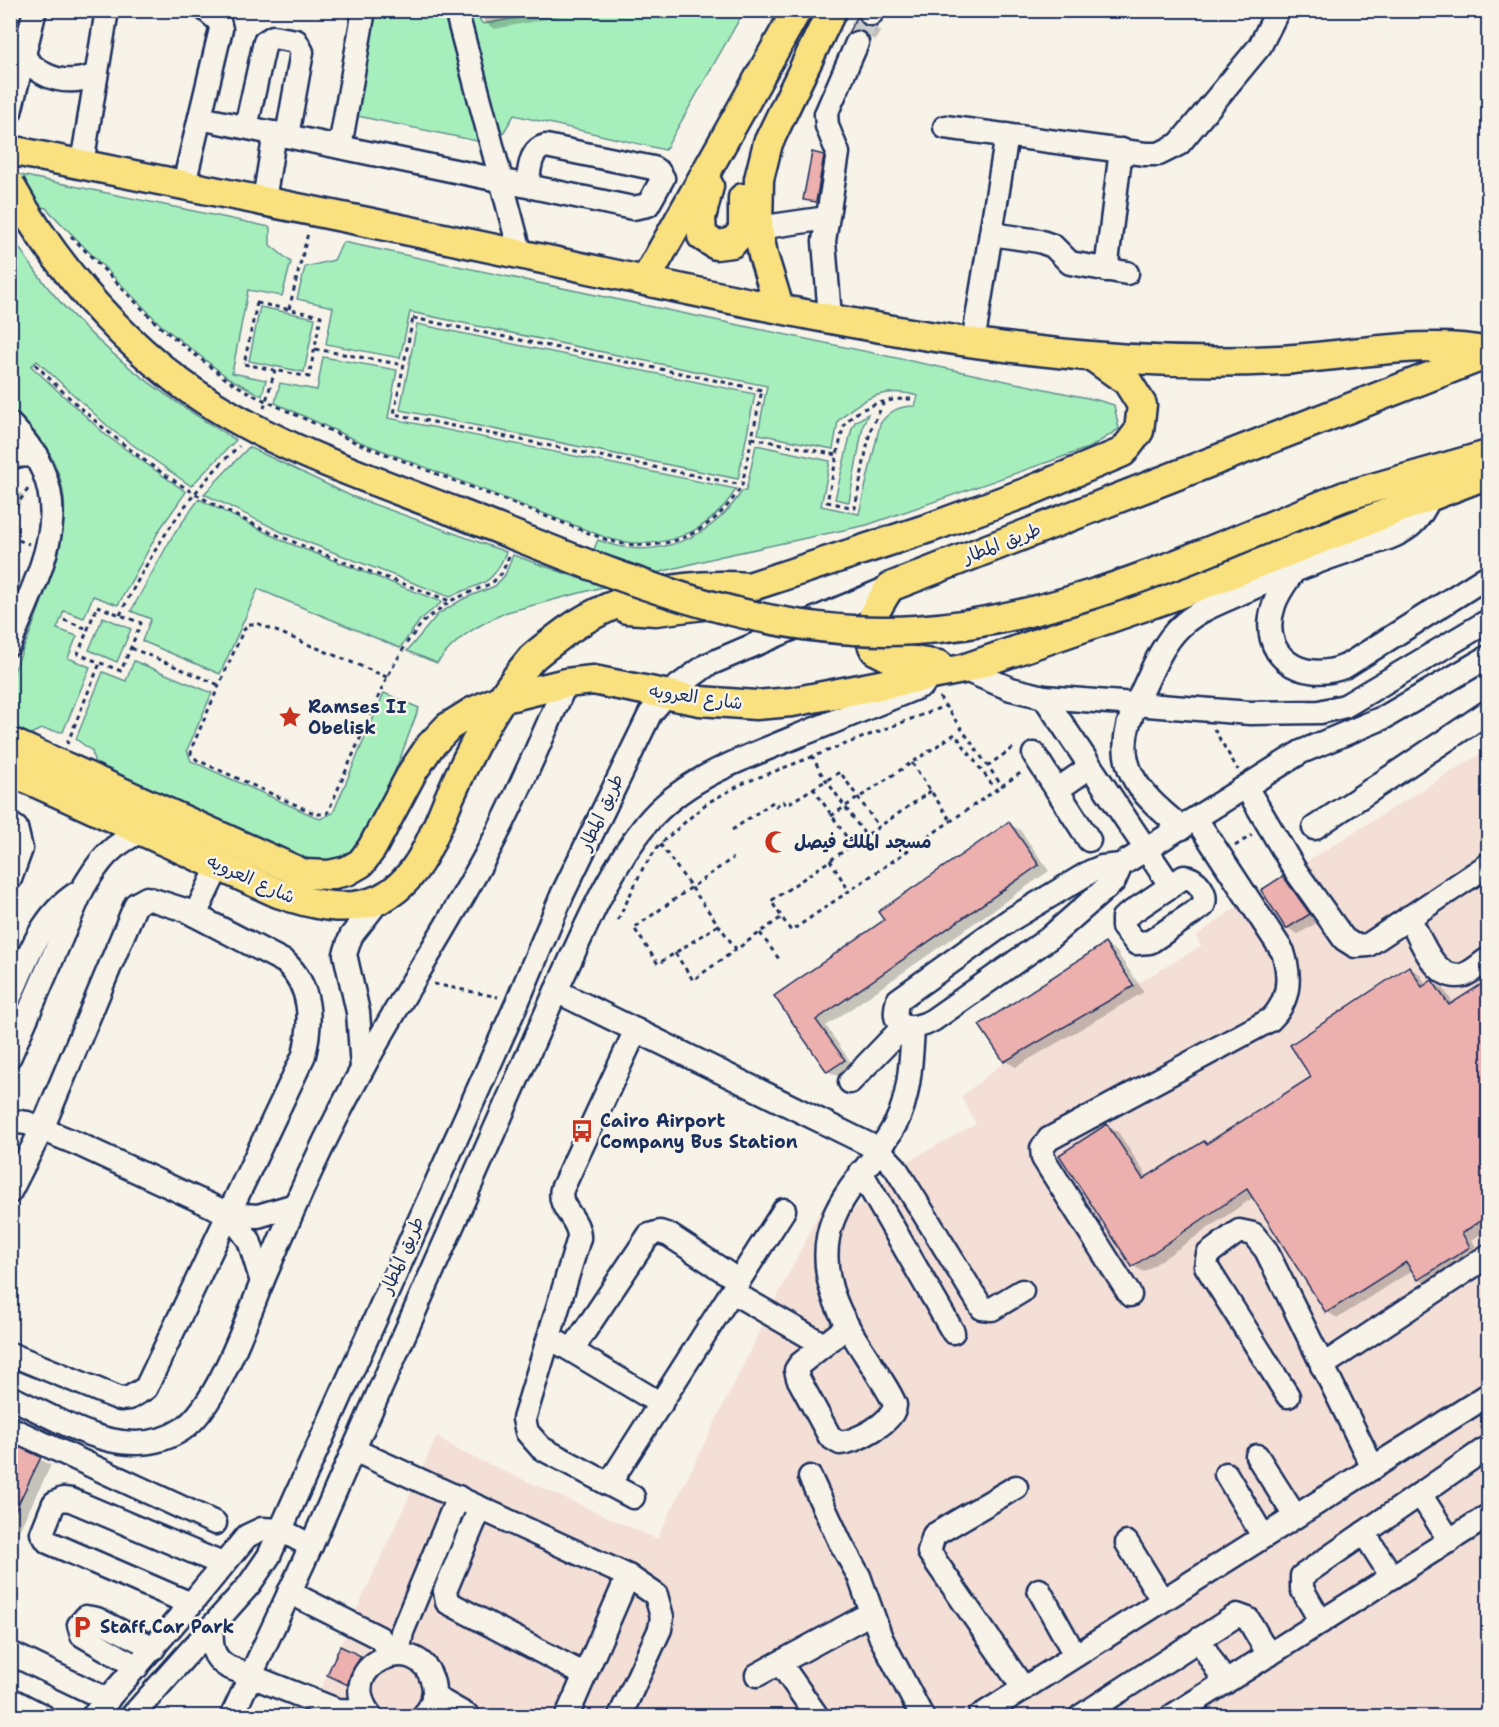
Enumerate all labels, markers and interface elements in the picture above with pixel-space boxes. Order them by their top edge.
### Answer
street label: طريق المطار [958,517,1044,570]
street label: شارع العروبه [648,679,744,715]
place label: Ramses II Obelisk [308,695,407,740]
place icon: Ramses II Obelisk [277,704,303,730]
street label: طريق المطار [572,770,629,856]
mosque icon: مسجد الملك فيصل [763,829,789,855]
place label: مسجد الملك فيصل [794,830,932,854]
street label: شارع العروبه [203,849,299,909]
place label: Cairo Airport Company Bus Station [600,1109,798,1154]
bus stop icon: Cairo Airport Company Bus Station [569,1118,595,1144]
street label: طريق المطار [374,1213,430,1299]
parking icon: Staff Car Park [69,1614,95,1640]
place label: Staff Car Park [100,1615,234,1639]

